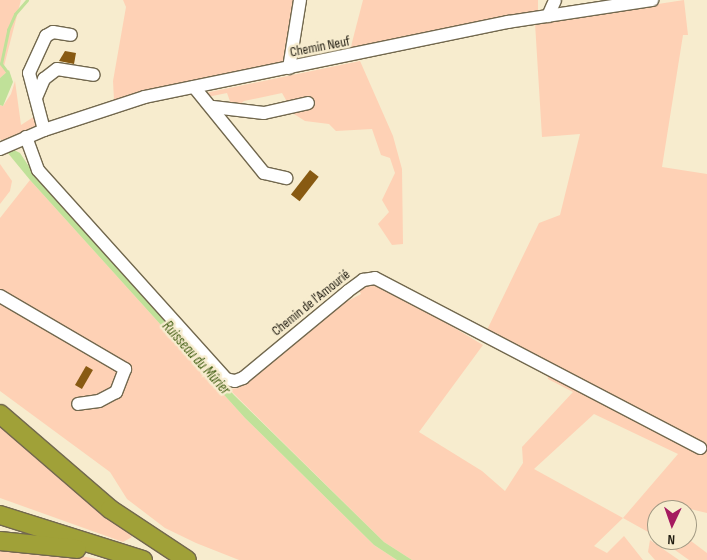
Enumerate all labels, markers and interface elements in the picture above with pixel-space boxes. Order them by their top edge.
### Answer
street label: Chemin Neuf [289,33,351,61]
street label: Chemin de l'Amourié [268,266,354,340]
water label: Ruisseau du Mûrier [158,317,234,399]
north arrow [647,500,697,550]
text: N [667,531,675,548]

